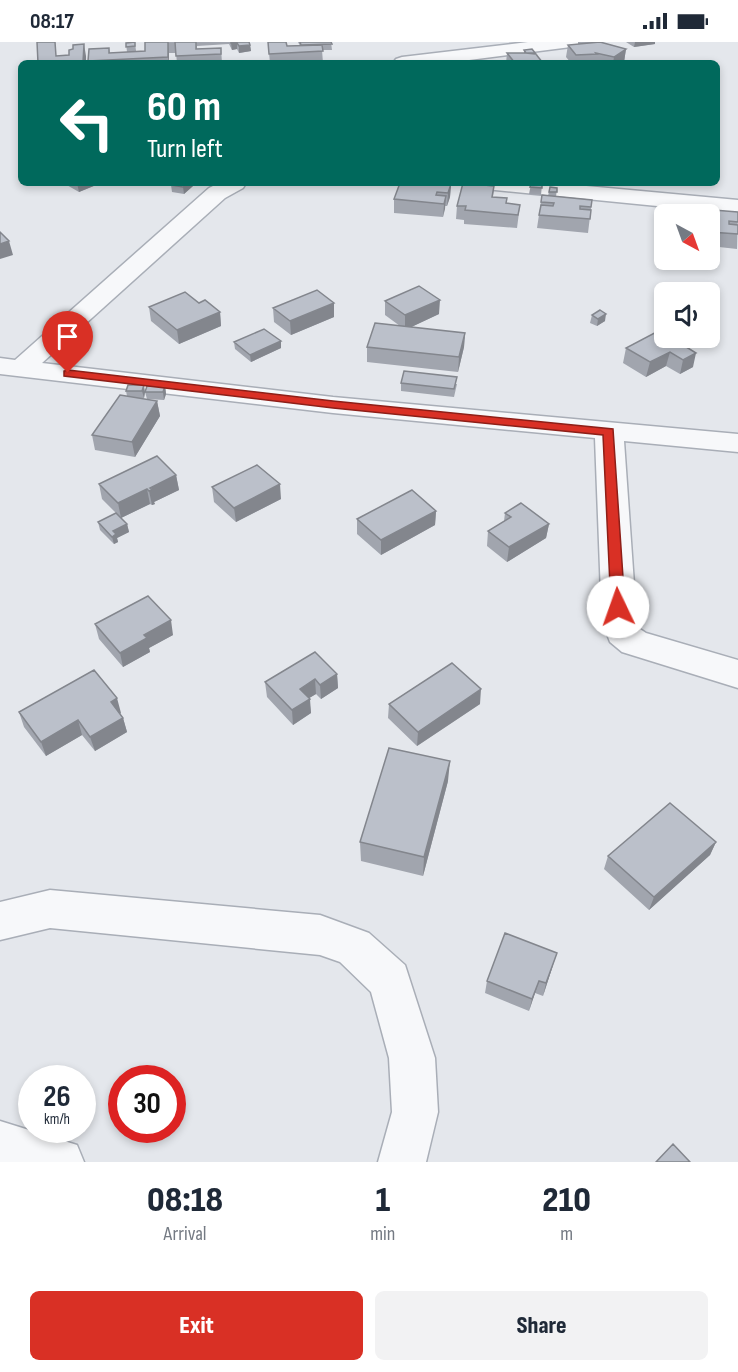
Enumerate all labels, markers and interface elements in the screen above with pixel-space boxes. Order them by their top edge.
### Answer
text: 08:17 [30,8,74,35]
text: 60 m [147,82,221,133]
icon: left [48,84,126,162]
text: Turn left [147,133,223,165]
north arrow [654,204,720,270]
map controls [654,204,720,348]
button: sound [654,282,720,348]
pin [42,311,93,373]
icon: arrive [51,320,84,353]
position arrow [586,575,650,639]
speed limit sign: 30 [108,1065,186,1143]
text: 26 [43,1079,71,1115]
text: km/h [44,1110,70,1129]
text: 08:18 [147,1179,223,1222]
text: 1 [375,1179,390,1222]
text: 210 [542,1179,591,1222]
text: Arrival [164,1222,207,1246]
text: min [370,1222,395,1246]
text: m [560,1222,573,1246]
button: Exit [30,1291,363,1360]
button: Share [375,1291,708,1360]

